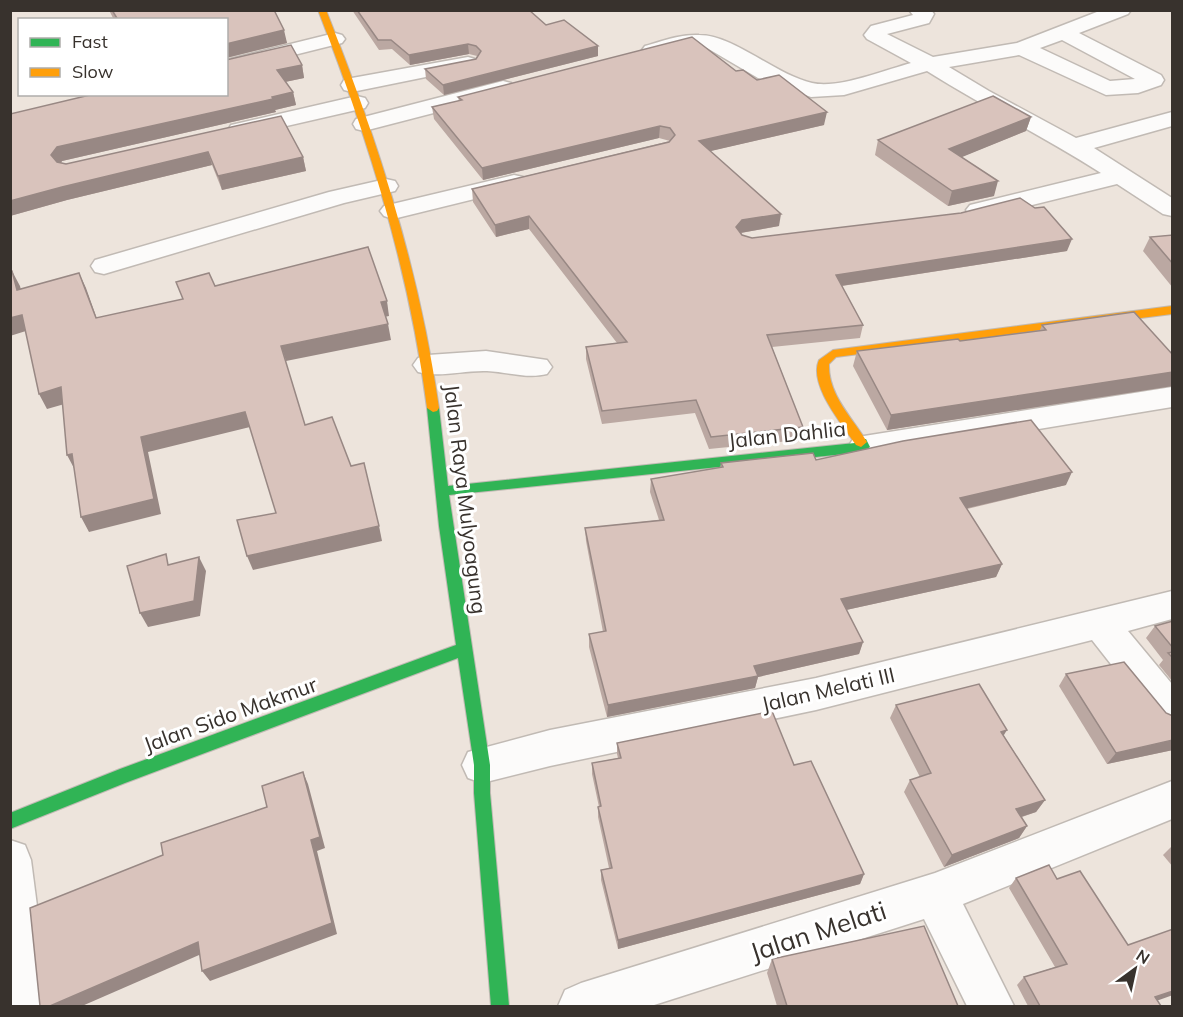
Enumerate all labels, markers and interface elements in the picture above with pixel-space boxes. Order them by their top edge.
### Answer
legend [18,18,228,96]
text: Fast [72,30,108,53]
text: Slow [72,60,114,83]
street label: Jalan Raya Mulyoagung [439,383,493,615]
street label: Jalan Dahlia [727,415,847,453]
street label: Jalan Melati III [759,661,897,717]
street label: Jalan Sido Makmur [140,670,321,757]
street label: Jalan Melati [746,893,890,969]
north arrow [1105,939,1165,999]
text: N [1133,945,1154,968]

